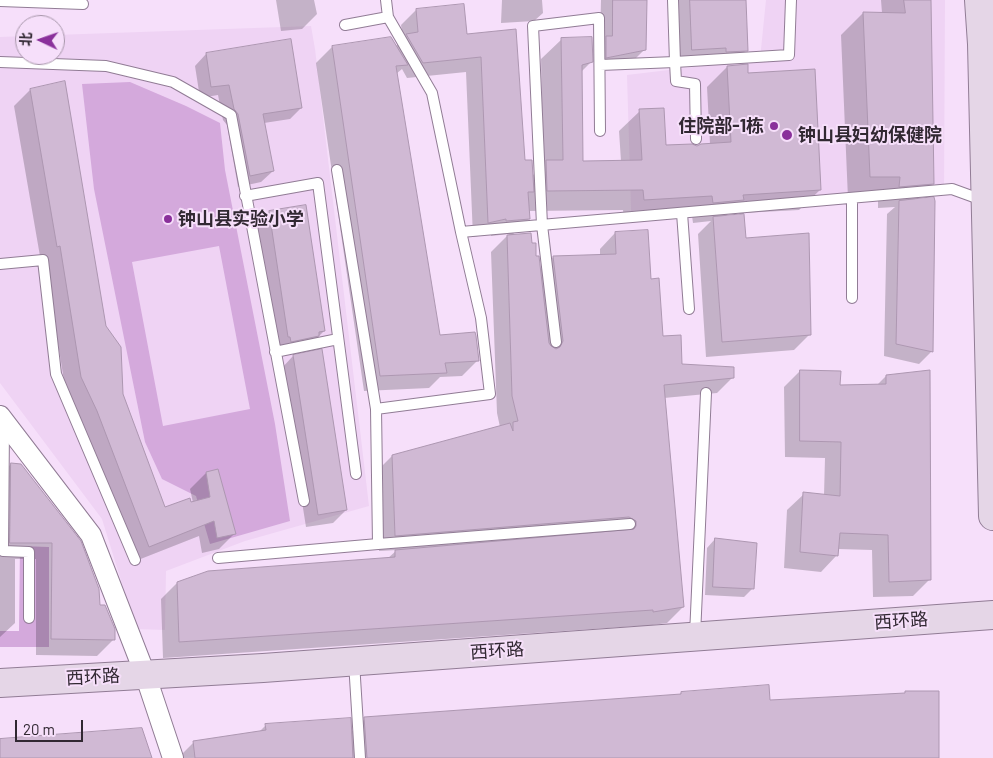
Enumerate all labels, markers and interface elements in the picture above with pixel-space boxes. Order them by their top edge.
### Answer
north arrow [15,15,65,65]
text: 北 [17,32,34,47]
place label: 住院部-1栋 [678,115,764,137]
marker: 住院部-1栋 [768,120,780,132]
place label: 钟山县妇幼保健院 [798,124,942,146]
marker: 钟山县妇幼保健院 [780,128,794,142]
place label: 钟山县实验小学 [178,208,304,230]
marker: 钟山县实验小学 [162,213,174,225]
street label: 西环路 [873,608,929,634]
street label: 西环路 [469,638,525,664]
street label: 西环路 [65,665,121,689]
scale bar [18,710,85,742]
text: 20 m [23,720,55,738]

